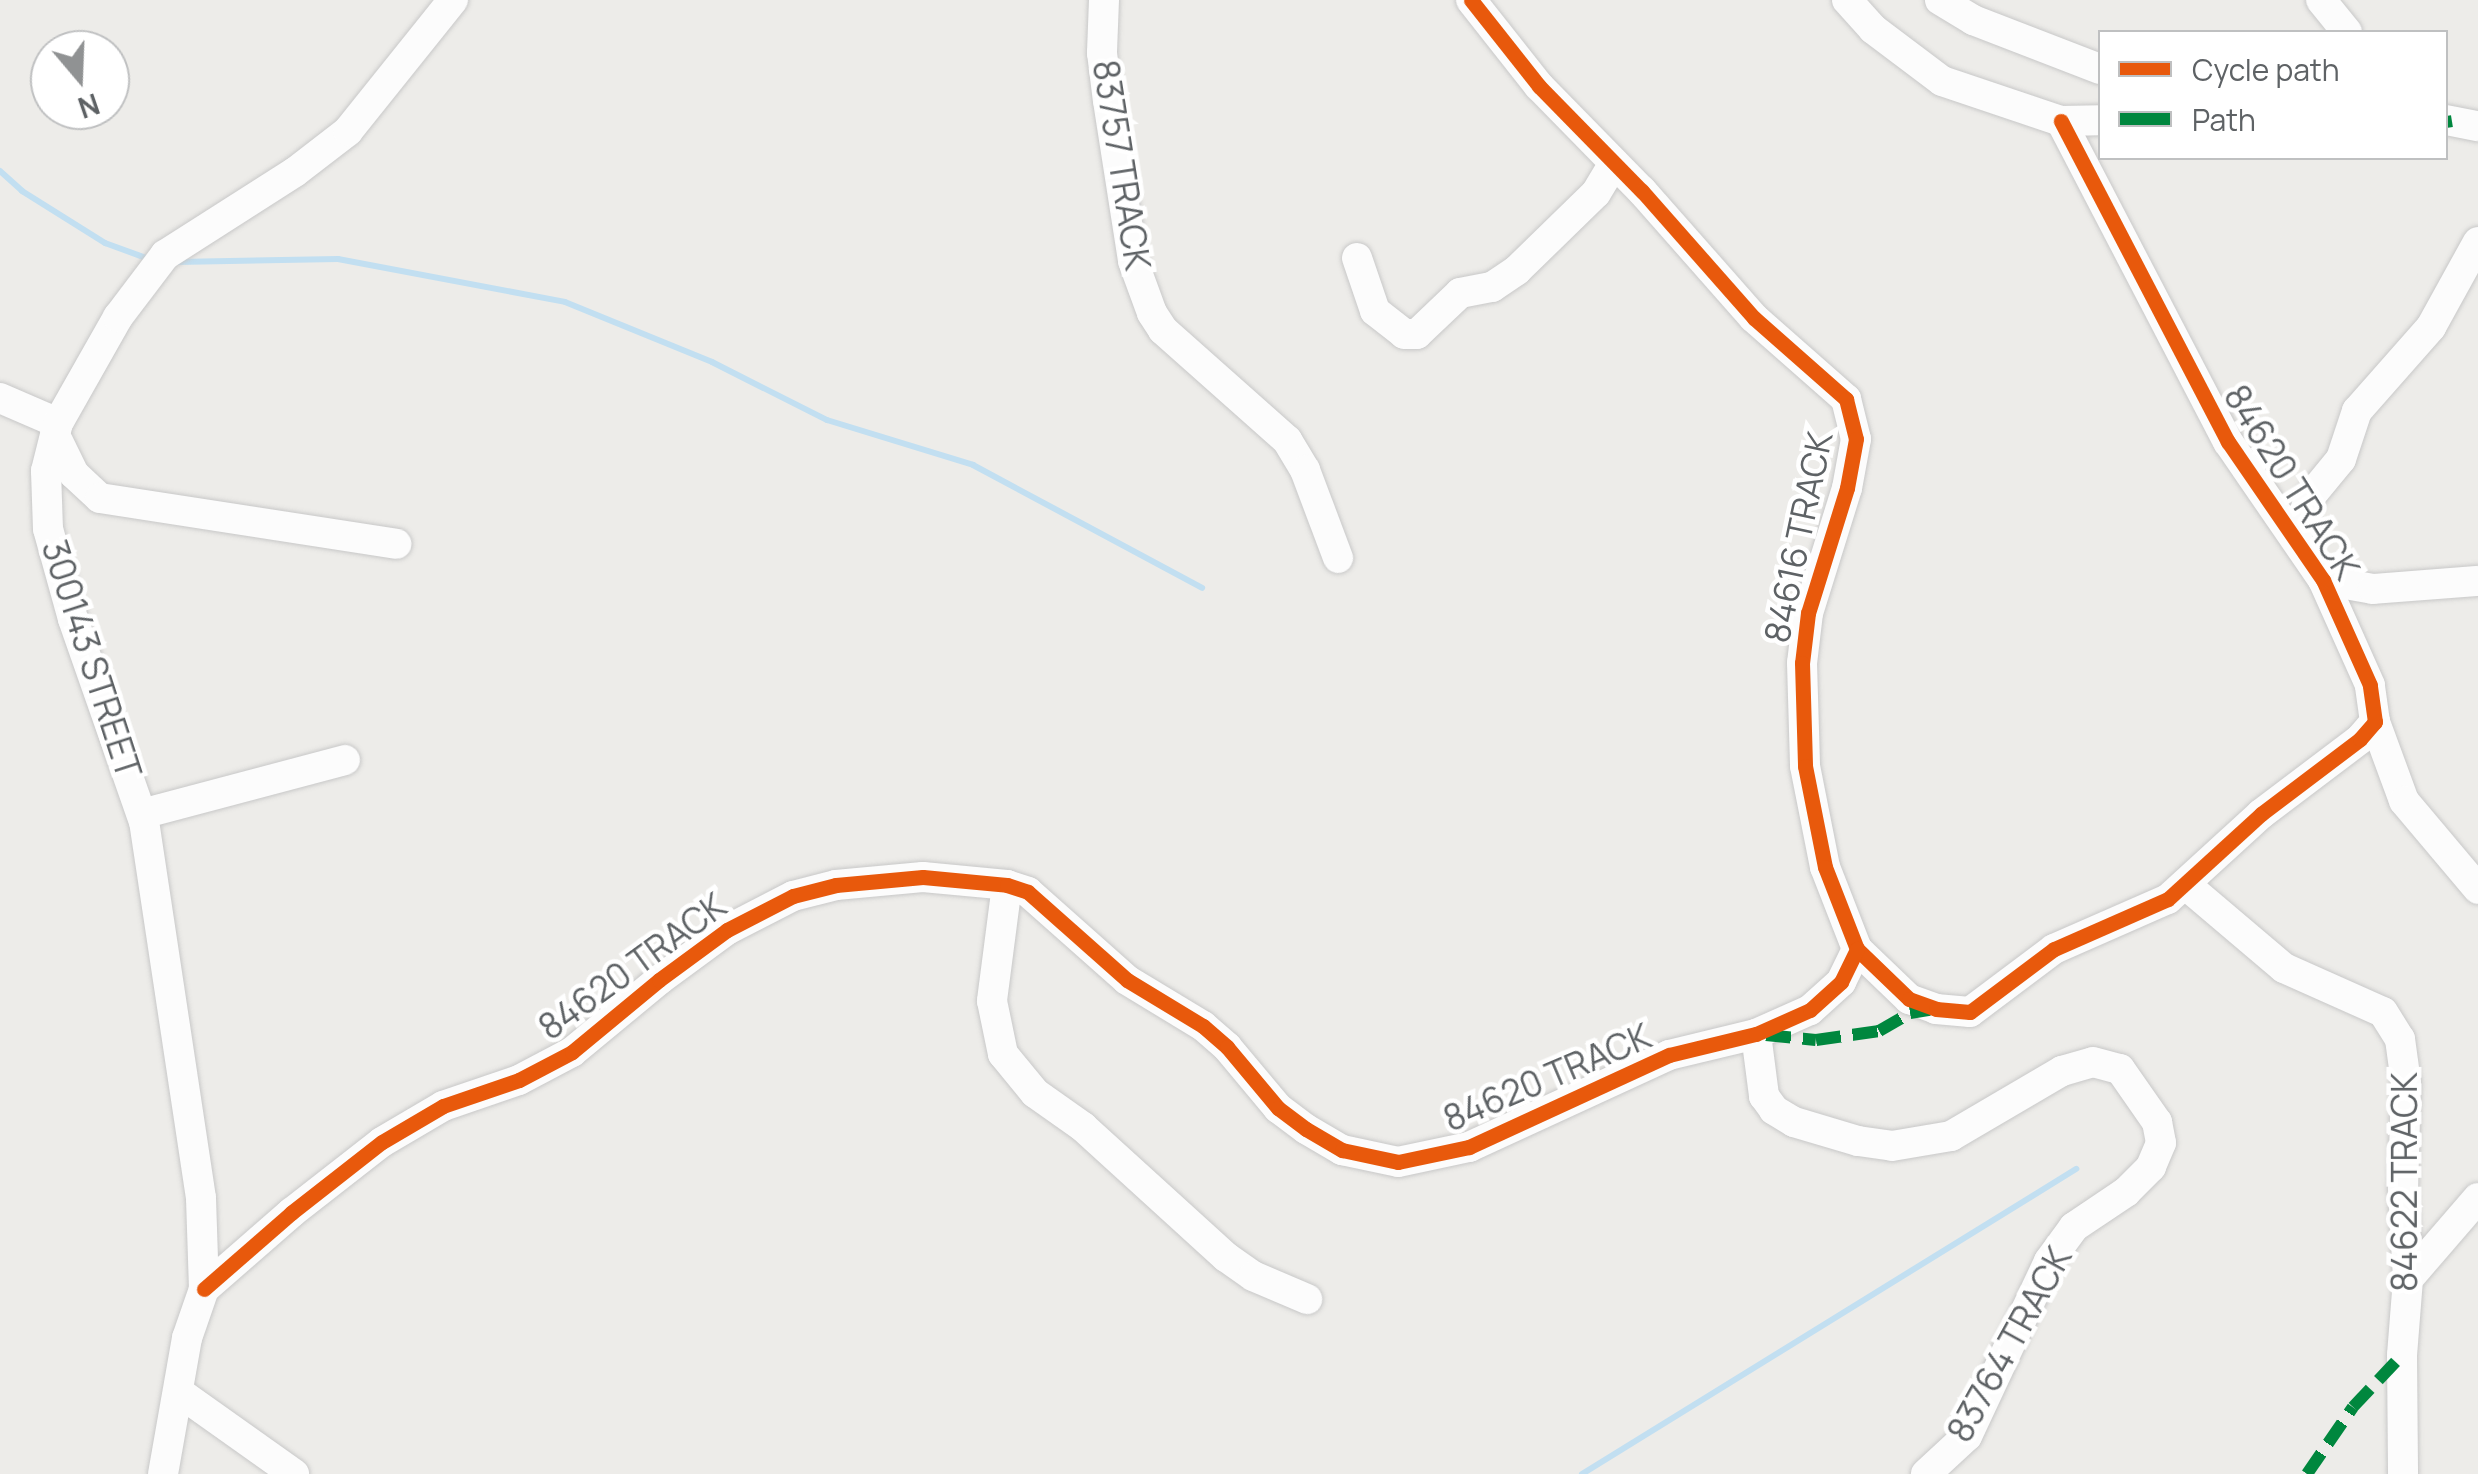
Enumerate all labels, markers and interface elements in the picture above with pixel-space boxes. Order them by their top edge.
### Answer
north arrow [30,30,130,130]
legend [2098,30,2448,160]
text: Cycle path [2192,49,2340,90]
street label: 83757 TRACK [1085,57,1159,273]
text: N [73,85,105,128]
text: Path [2192,99,2256,140]
street label: 84620 TRACK [2216,377,2368,587]
street label: 84616 TRACK [1755,428,1841,646]
street label: 300143 STREET [34,535,150,783]
street label: 84620 TRACK [530,884,734,1048]
street label: 84620 TRACK [1437,1014,1657,1140]
street label: 84622 TRACK [2383,1072,2425,1292]
street label: 83764 TRACK [1938,1239,2080,1449]

